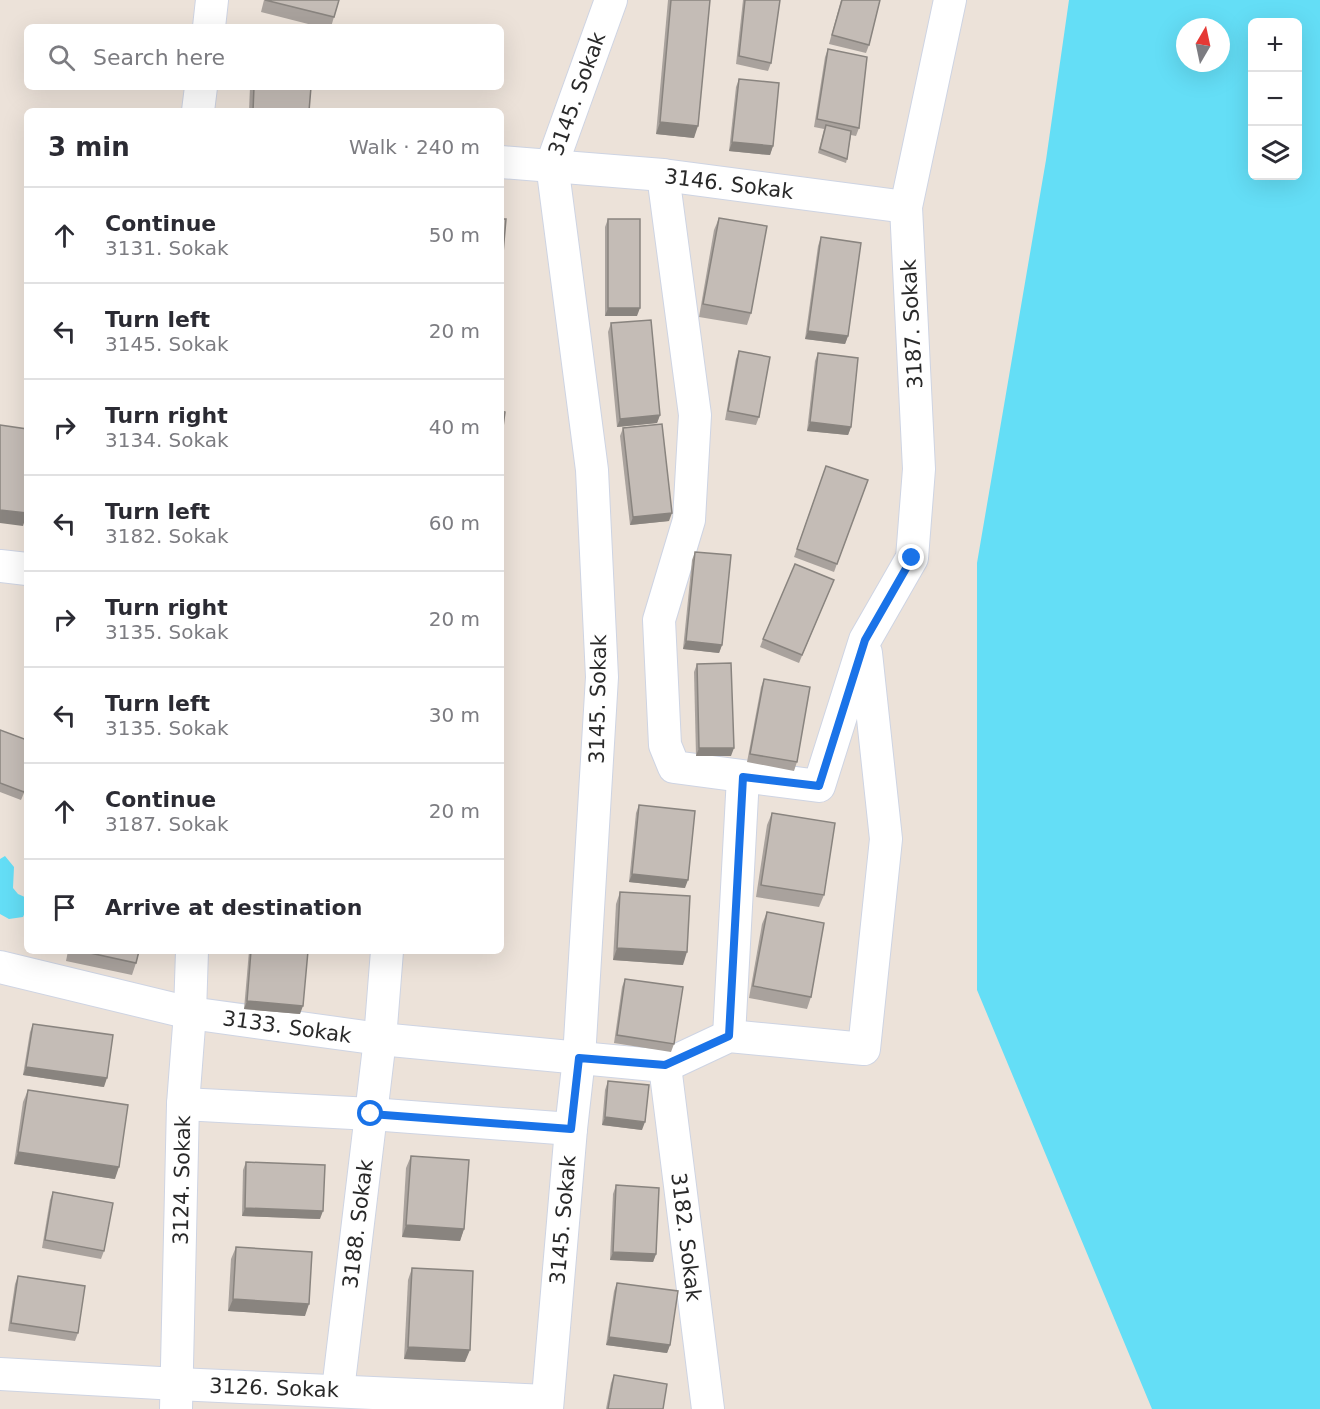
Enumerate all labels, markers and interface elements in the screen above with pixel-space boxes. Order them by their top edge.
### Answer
north arrow [1176,18,1230,72]
map controls [1248,18,1302,180]
button: + [1248,18,1302,72]
search box [24,24,504,90]
street label: 3145. Sokak [544,28,611,159]
icon: search [45,41,78,74]
text: Search here [93,45,225,70]
button: − [1248,72,1302,126]
button: layers [1248,126,1302,180]
text: 3 min [48,132,130,162]
text: Walk · 240 m [349,135,480,159]
street label: 3146. Sokak [663,164,796,204]
text: Continue [105,211,216,236]
icon: ahead [48,219,81,252]
text: 50 m [429,223,480,247]
text: 3131. Sokak [105,236,229,260]
street label: 3187. Sokak [897,258,927,389]
text: Turn left [105,307,210,332]
icon: left [48,315,81,348]
text: 20 m [429,319,480,343]
text: 3145. Sokak [105,332,229,356]
text: Turn right [105,403,228,428]
icon: right [48,411,81,444]
text: 40 m [429,415,480,439]
text: 3134. Sokak [105,428,229,452]
text: Turn left [105,499,210,524]
icon: left [48,507,81,540]
text: 60 m [429,511,480,535]
text: 3182. Sokak [105,524,229,548]
route end [898,544,924,570]
text: Turn right [105,595,228,620]
icon: right [48,603,81,636]
text: 20 m [429,607,480,631]
text: 3135. Sokak [105,620,229,644]
street label: 3145. Sokak [585,633,611,764]
text: Turn left [105,691,210,716]
icon: left [48,699,81,732]
text: 30 m [429,703,480,727]
text: 3135. Sokak [105,716,229,740]
text: Continue [105,787,216,812]
icon: ahead [48,795,81,828]
text: 20 m [429,799,480,823]
text: 3187. Sokak [105,812,229,836]
icon: arrive [48,891,81,924]
text: Arrive at destination [105,895,362,920]
street label: 3133. Sokak [221,1006,354,1048]
route start [357,1100,383,1126]
street label: 3124. Sokak [169,1114,195,1245]
street label: 3145. Sokak [545,1153,581,1286]
street label: 3188. Sokak [338,1157,378,1290]
street label: 3182. Sokak [666,1171,706,1304]
street label: 3126. Sokak [209,1374,340,1402]

